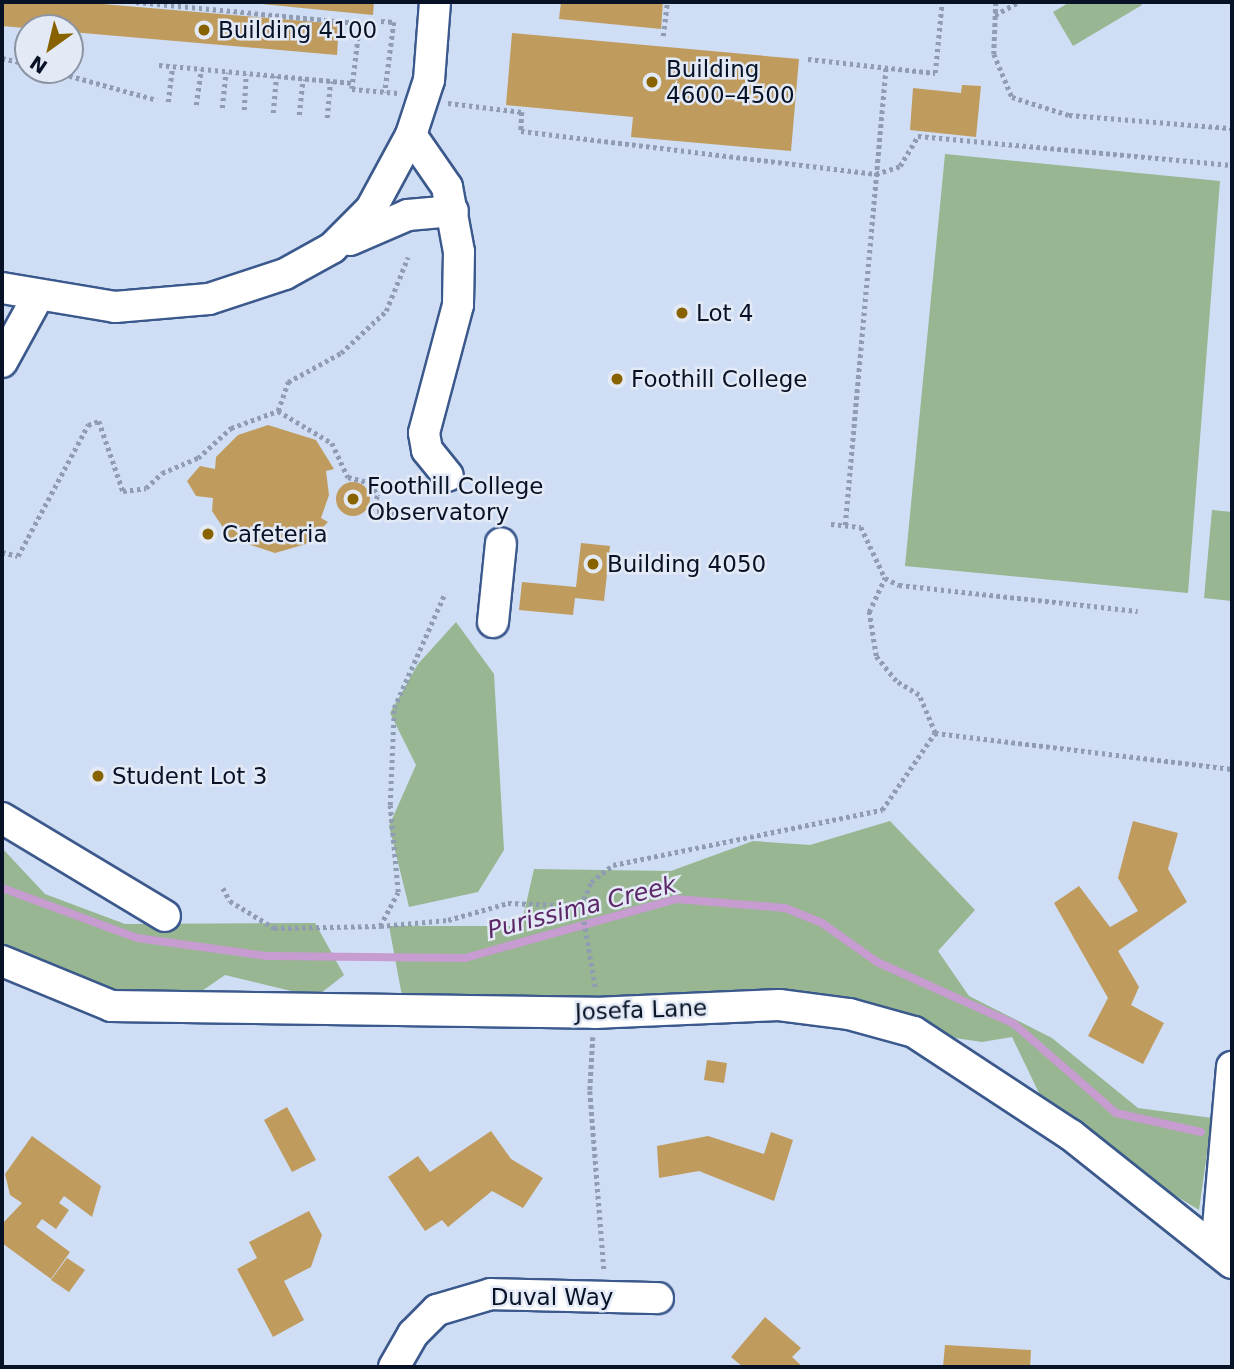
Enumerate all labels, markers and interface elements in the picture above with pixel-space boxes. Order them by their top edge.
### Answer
north arrow [14,14,84,84]
place label: Building 4100 [218,16,377,44]
marker: Building 4100 [196,22,212,38]
text: N [26,51,51,78]
place label: Building 4600–4500 [666,55,795,109]
marker: Building 4600–4500 [644,74,660,90]
place label: Lot 4 [696,299,753,327]
marker: Lot 4 [674,305,690,321]
place label: Foothill College [631,365,807,393]
marker: Foothill College [609,371,625,387]
place label: Foothill College Observatory [367,472,543,526]
marker: Foothill College Observatory [345,491,361,507]
place label: Cafeteria [222,520,328,548]
marker: Cafeteria [200,526,216,542]
place label: Building 4050 [607,550,766,578]
marker: Building 4050 [585,556,601,572]
place label: Student Lot 3 [112,762,267,790]
marker: Student Lot 3 [90,768,106,784]
water label: Purissima Creek [485,871,679,945]
street label: Josefa Lane [574,994,708,1026]
street label: Duval Way [491,1283,613,1311]

